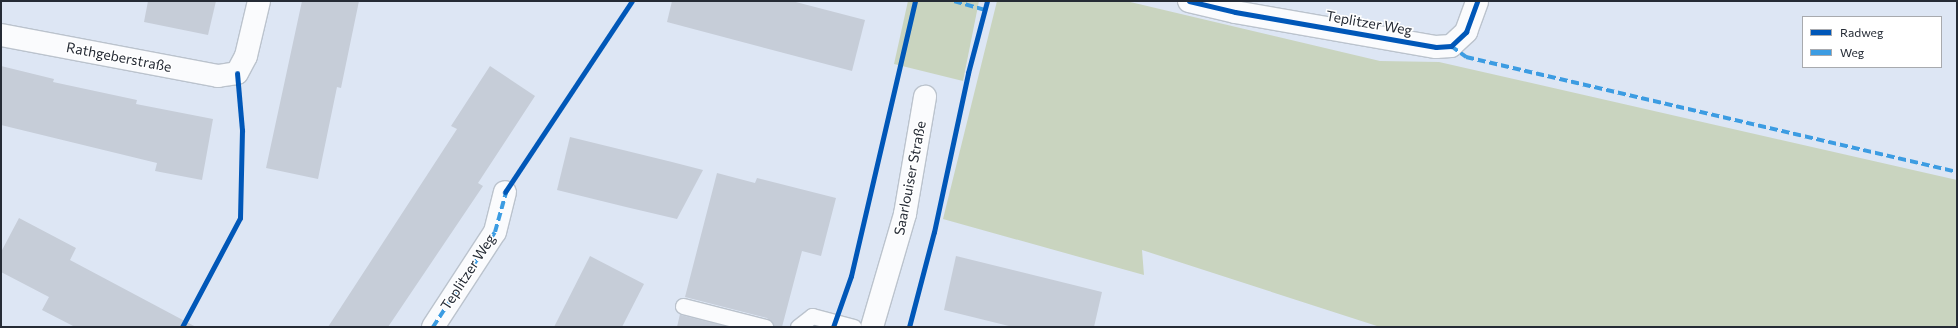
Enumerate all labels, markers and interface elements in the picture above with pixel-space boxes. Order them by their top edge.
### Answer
street label: Teplitzer Weg [1325,7,1413,39]
legend [1802,16,1942,68]
text: Radweg [1840,25,1883,39]
street label: Rathgeberstraße [65,39,173,75]
text: Weg [1840,45,1864,59]
street label: Saarlouiser Straße [891,119,929,237]
street label: Teplitzer Weg [437,231,499,313]

